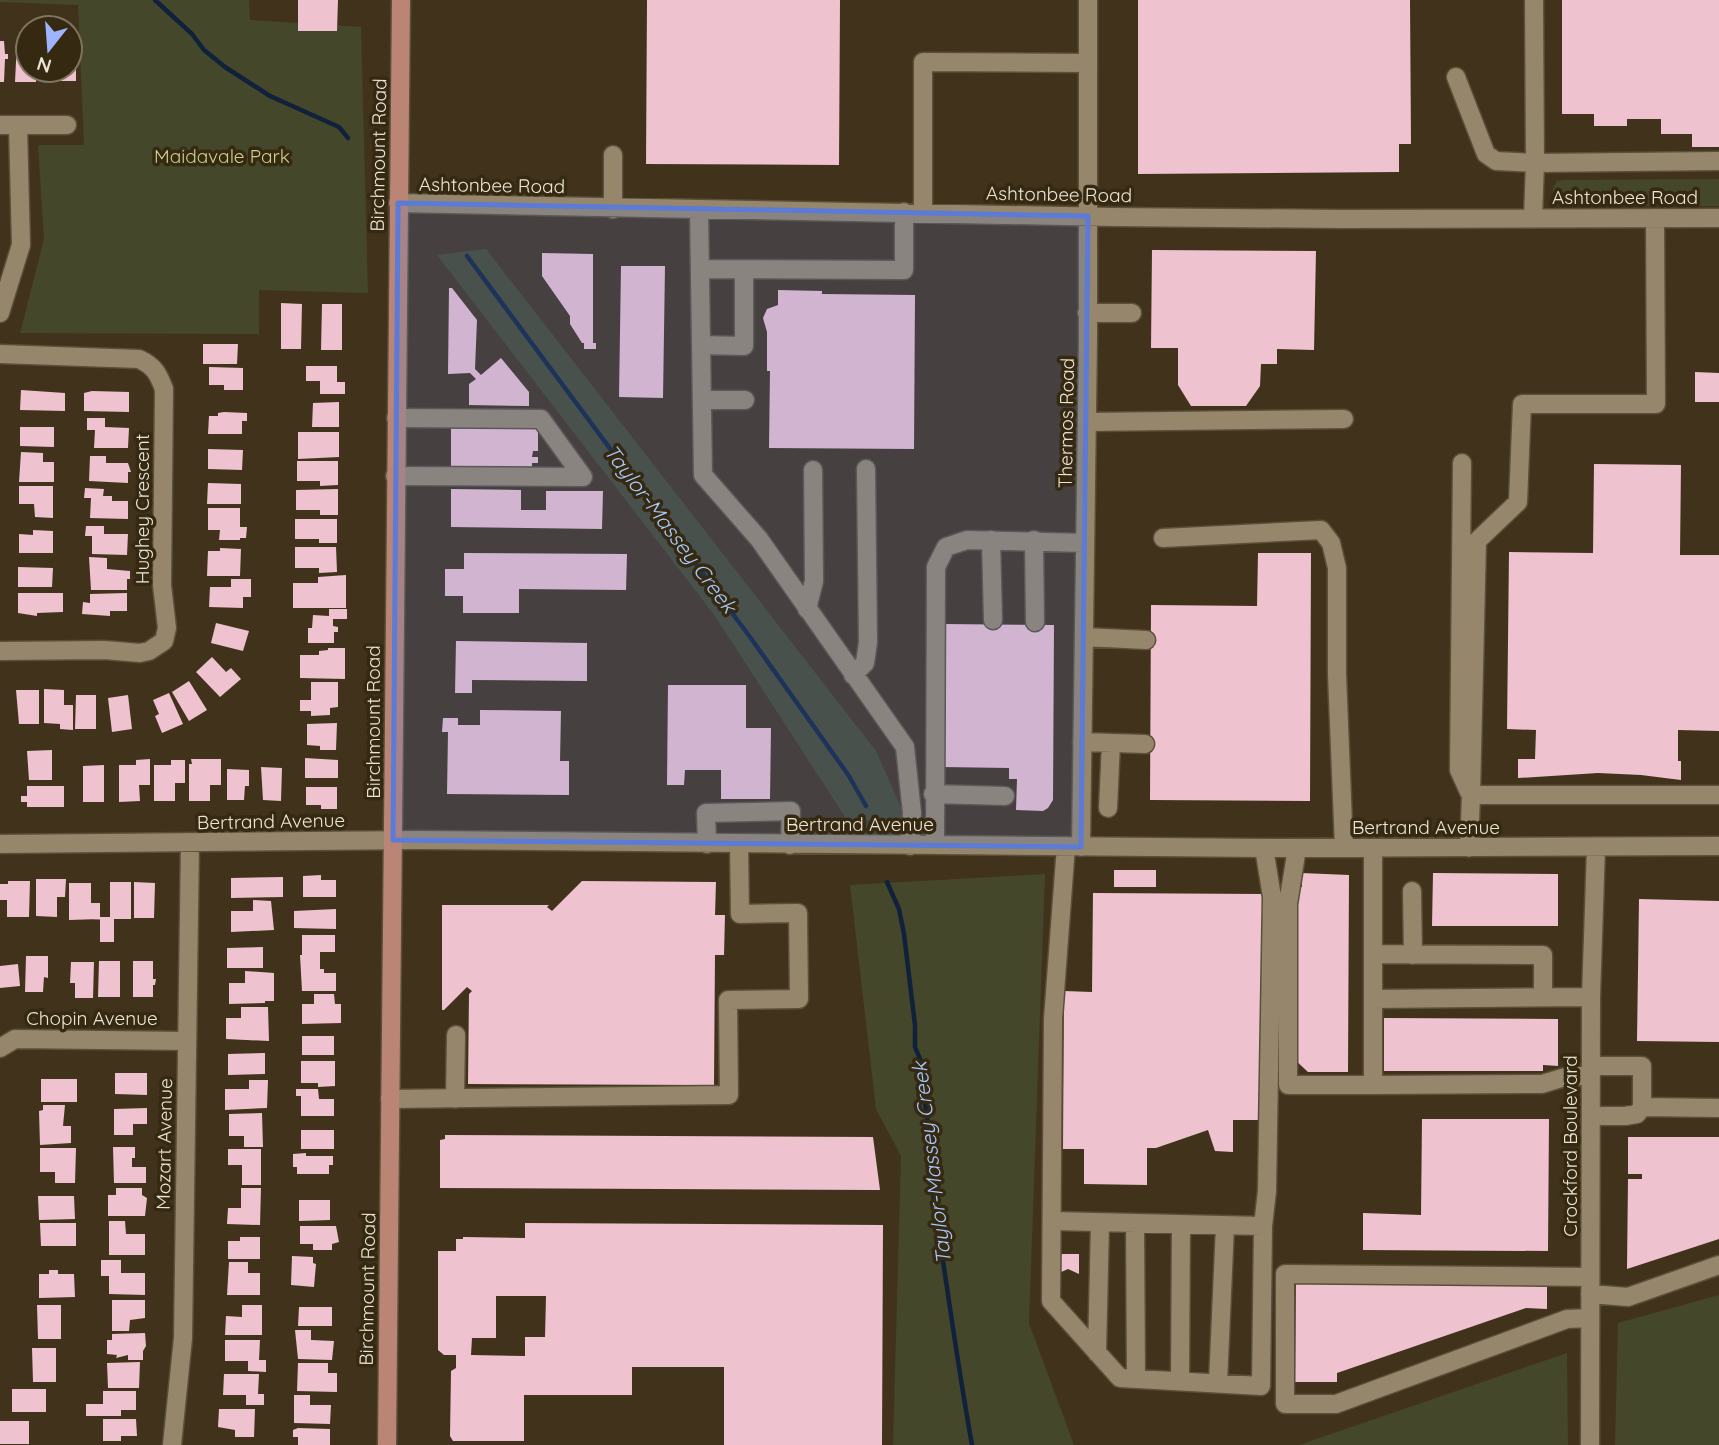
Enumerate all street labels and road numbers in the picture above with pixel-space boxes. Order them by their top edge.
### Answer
street label: Birchmount Road [365,78,391,232]
street label: Ashtonbee Road [419,172,565,198]
street label: Ashtonbee Road [986,181,1132,207]
street label: Ashtonbee Road [1552,185,1698,209]
street label: Thermos Road [1053,358,1079,488]
street label: Hughey Crescent [130,434,154,584]
street label: Birchmount Road [361,645,385,799]
street label: Bertrand Avenue [197,808,345,834]
street label: Bertrand Avenue [786,812,934,836]
street label: Bertrand Avenue [1352,815,1500,839]
street label: Chopin Avenue [26,1006,158,1030]
street label: Crockford Boulevard [1558,1055,1582,1237]
street label: Mozart Avenue [151,1078,177,1210]
street label: Birchmount Road [354,1212,380,1366]

